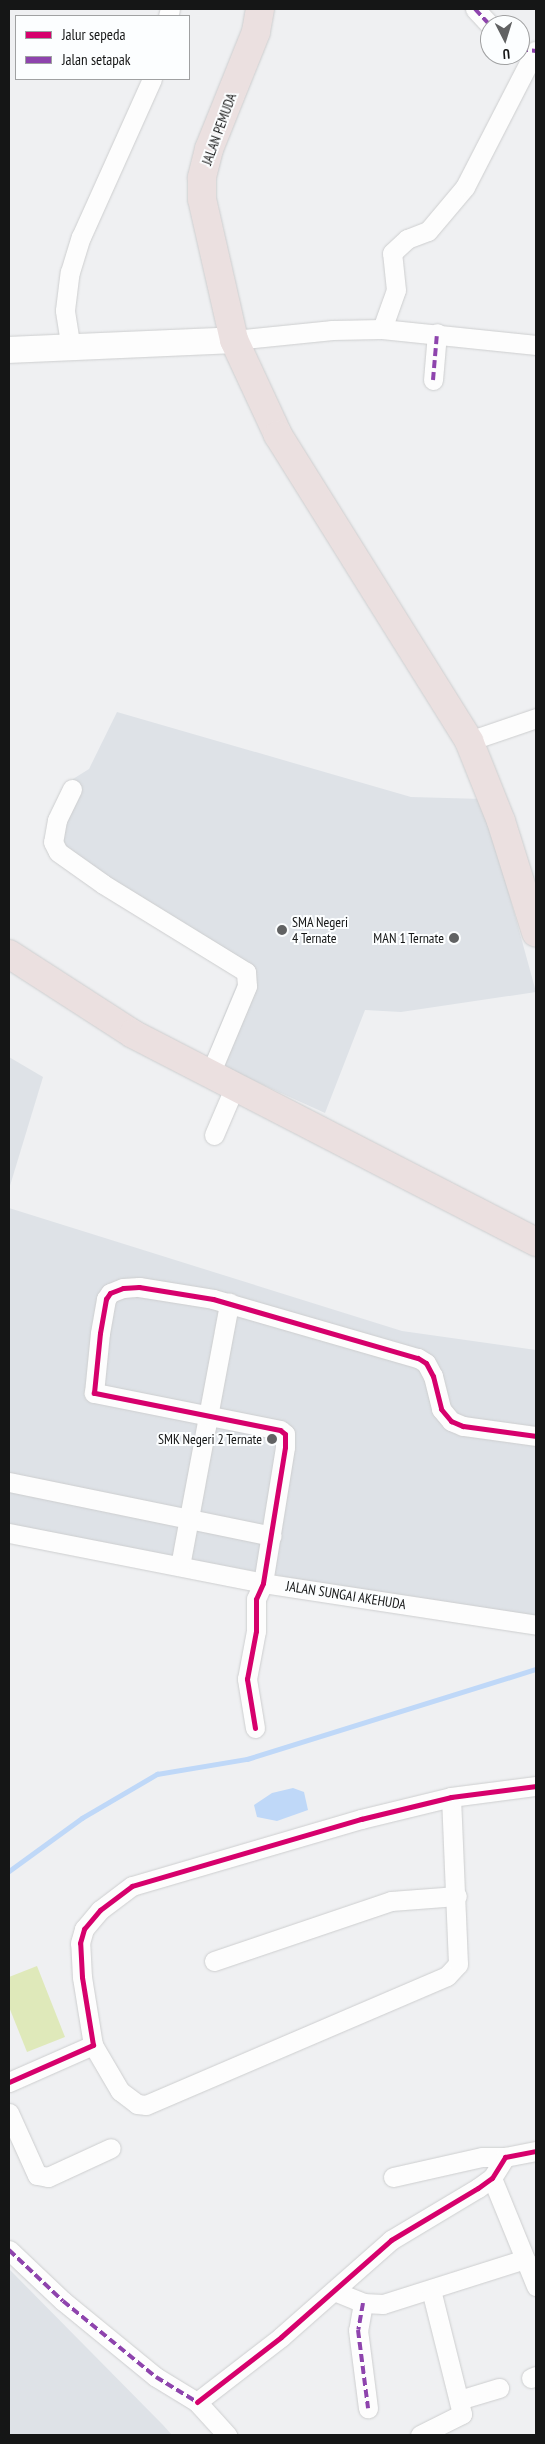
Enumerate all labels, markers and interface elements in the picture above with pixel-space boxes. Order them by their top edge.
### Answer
legend [15,15,190,80]
north arrow [480,15,530,65]
text: Jalur sepeda [62,25,125,44]
text: U [502,45,511,63]
text: Jalan setapak [62,50,131,69]
street label: JALAN PEMUDA [198,91,240,167]
place label: SMA Negeri 4 Ternate [292,914,348,946]
marker: SMA Negeri 4 Ternate [276,924,288,936]
place label: MAN 1 Ternate [373,930,444,946]
marker: MAN 1 Ternate [448,932,460,944]
place label: SMK Negeri 2 Ternate [157,1431,262,1447]
marker: SMK Negeri 2 Ternate [266,1433,278,1445]
street label: JALAN SUNGAI AKEHUDA [285,1577,407,1613]

